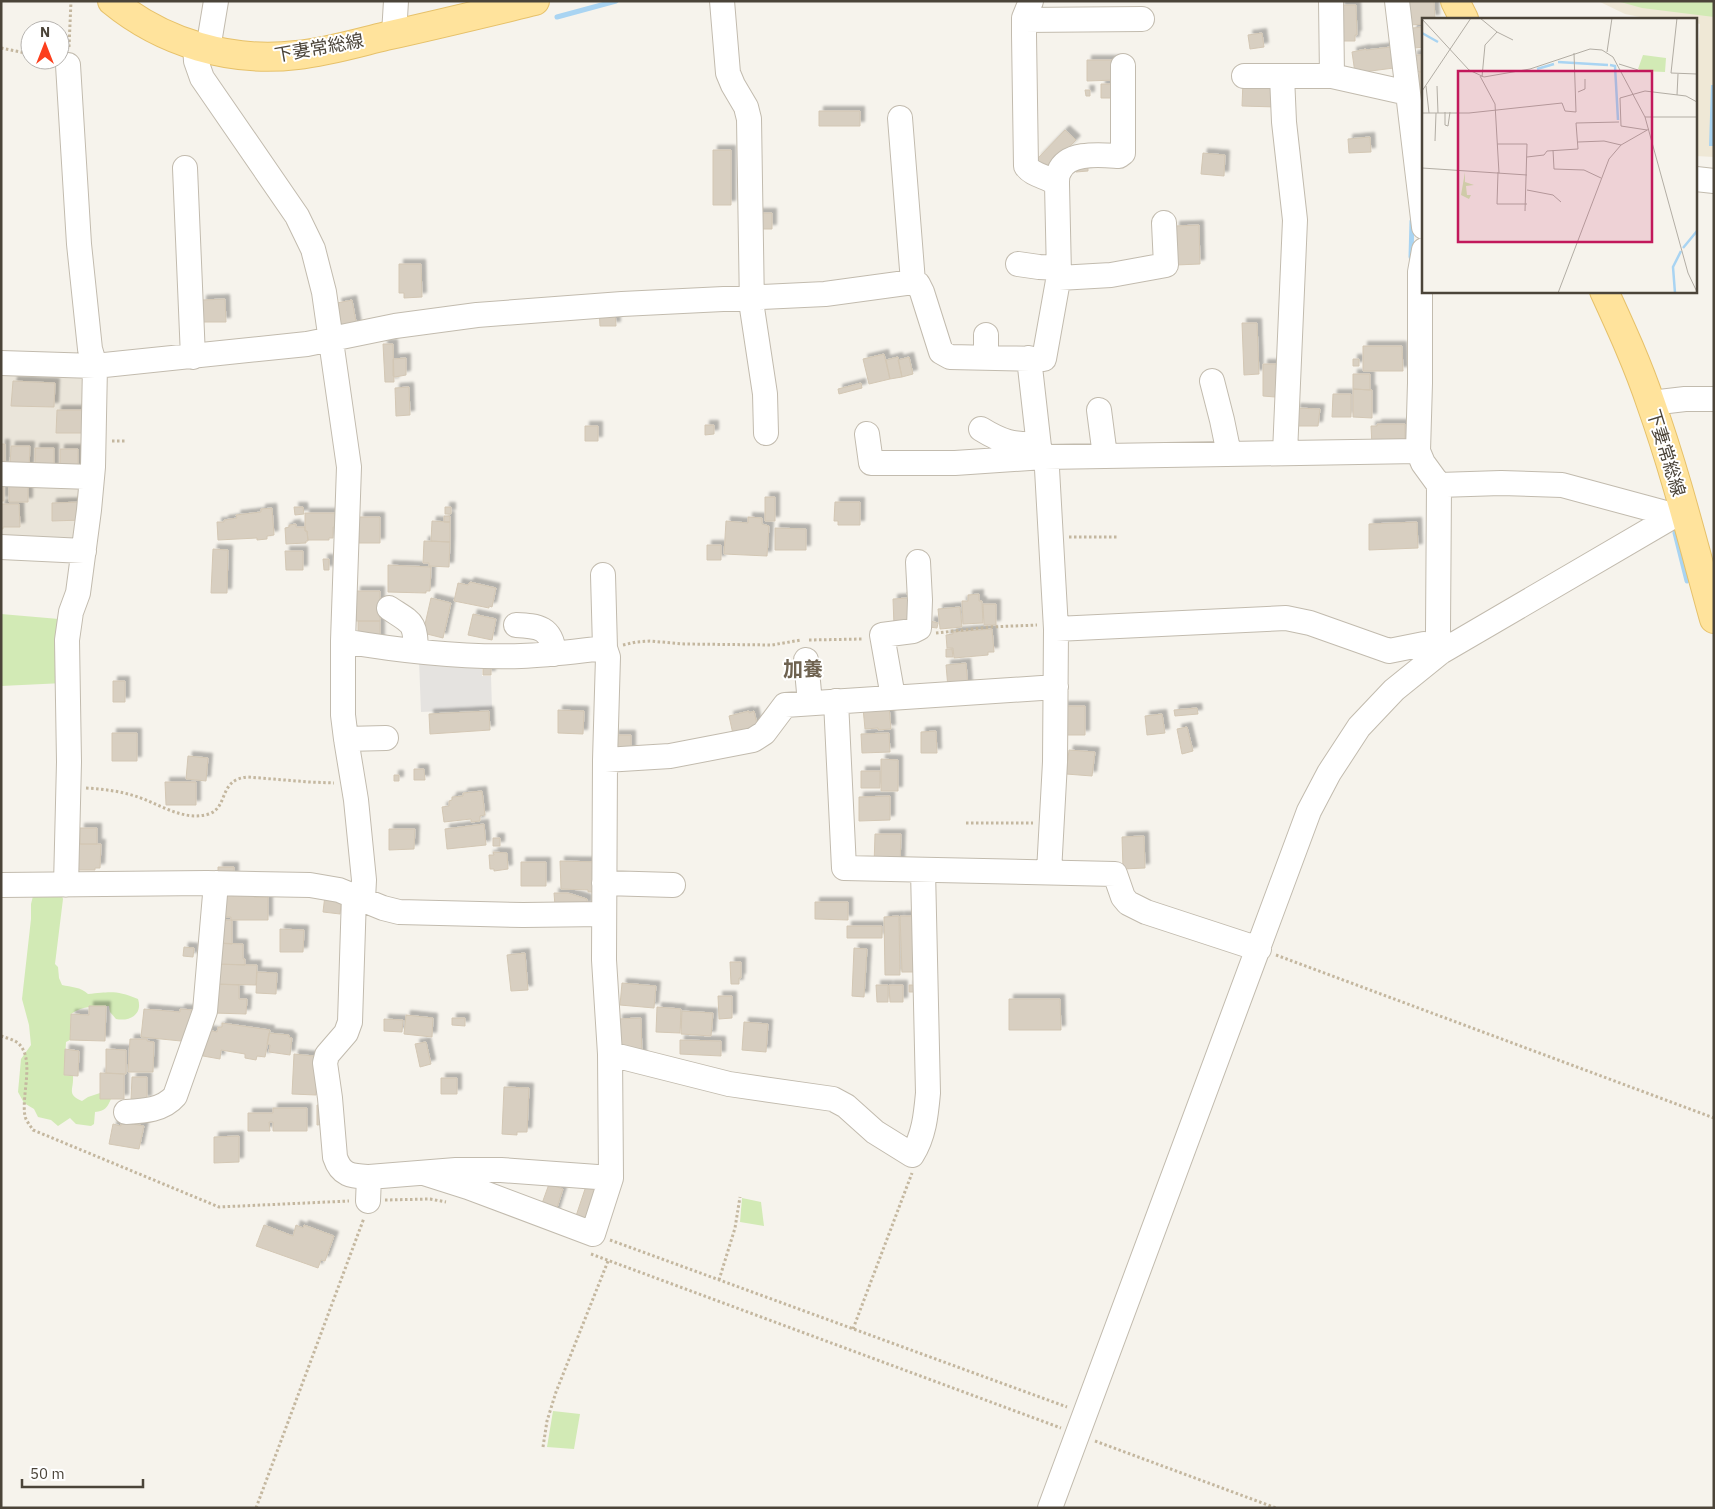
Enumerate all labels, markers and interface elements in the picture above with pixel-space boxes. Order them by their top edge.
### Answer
inset map [1422,18,1698,292]
north arrow [20,20,70,70]
text: N [40,23,50,41]
street label: 下妻常総線 [273,28,365,67]
street label: 下妻常総線 [1642,406,1691,499]
district label: 加養 [783,655,823,682]
scale bar [22,1456,144,1488]
text: 50 m [30,1464,65,1483]

